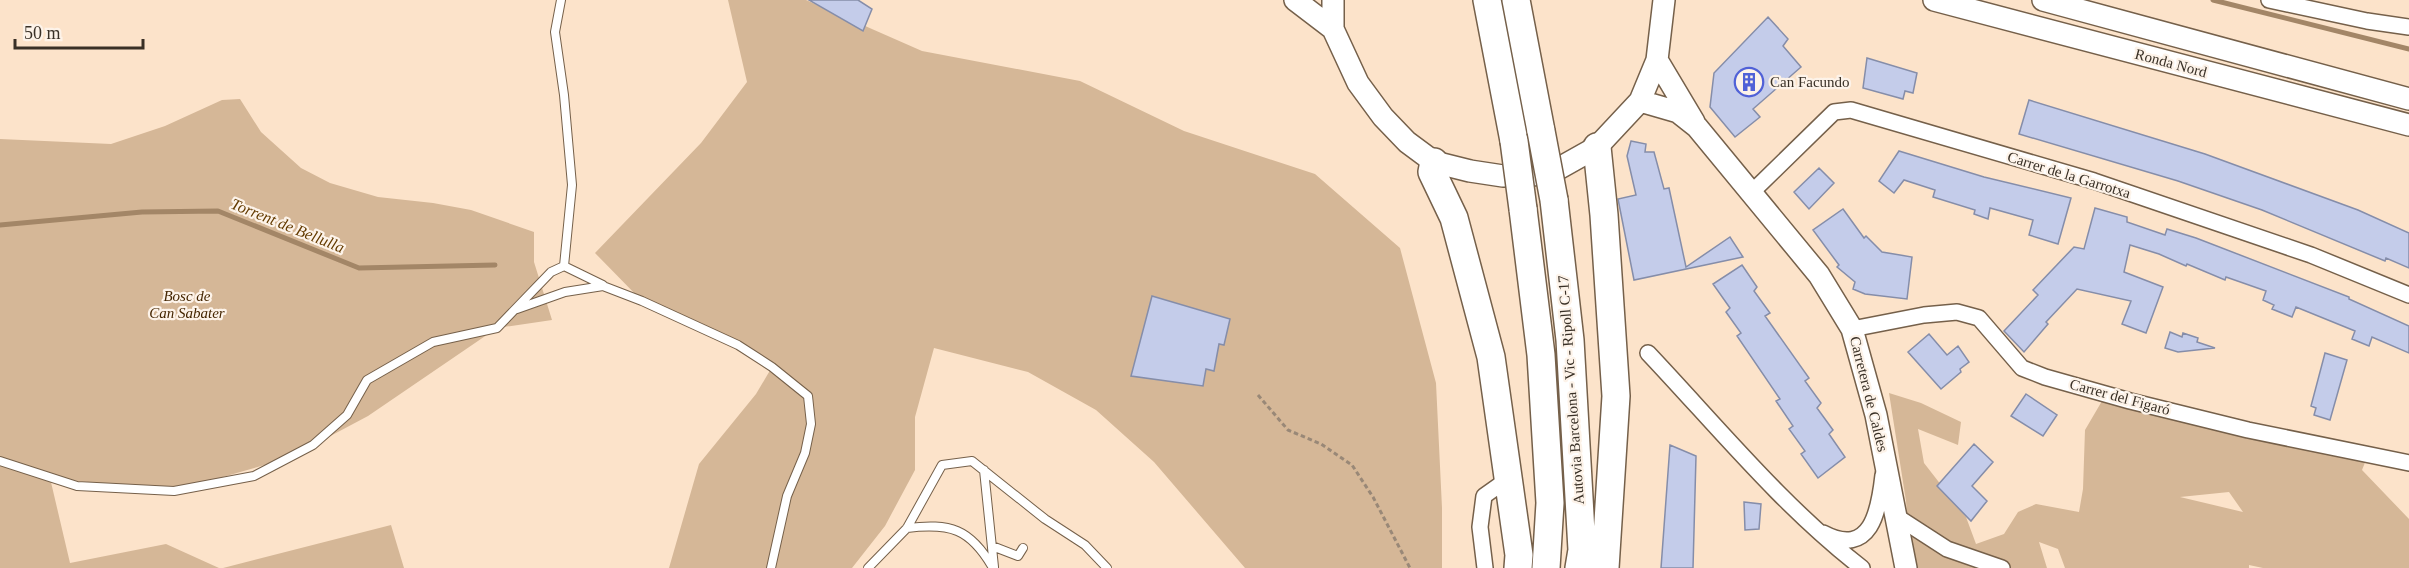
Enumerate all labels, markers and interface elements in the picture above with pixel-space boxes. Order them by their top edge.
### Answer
scale bar [15,12,142,50]
text: 50 m [24,23,61,43]
street label: Ronda Nord [2133,46,2209,80]
building icon: Can Facundo [1733,66,1765,98]
place label: Can Facundo [1770,74,1850,90]
street label: Carrer de la Garrotxa [2006,149,2133,201]
water label: Torrent de Bellulla [229,195,347,256]
street label: Autovia Barcelona - Vic - Ripoll C-17 [1555,274,1587,505]
park label: Bosc de Can Sabater [149,288,225,321]
street label: Carretera de Caldes [1847,335,1891,453]
street label: Carrer del Figaró [2068,376,2172,418]

